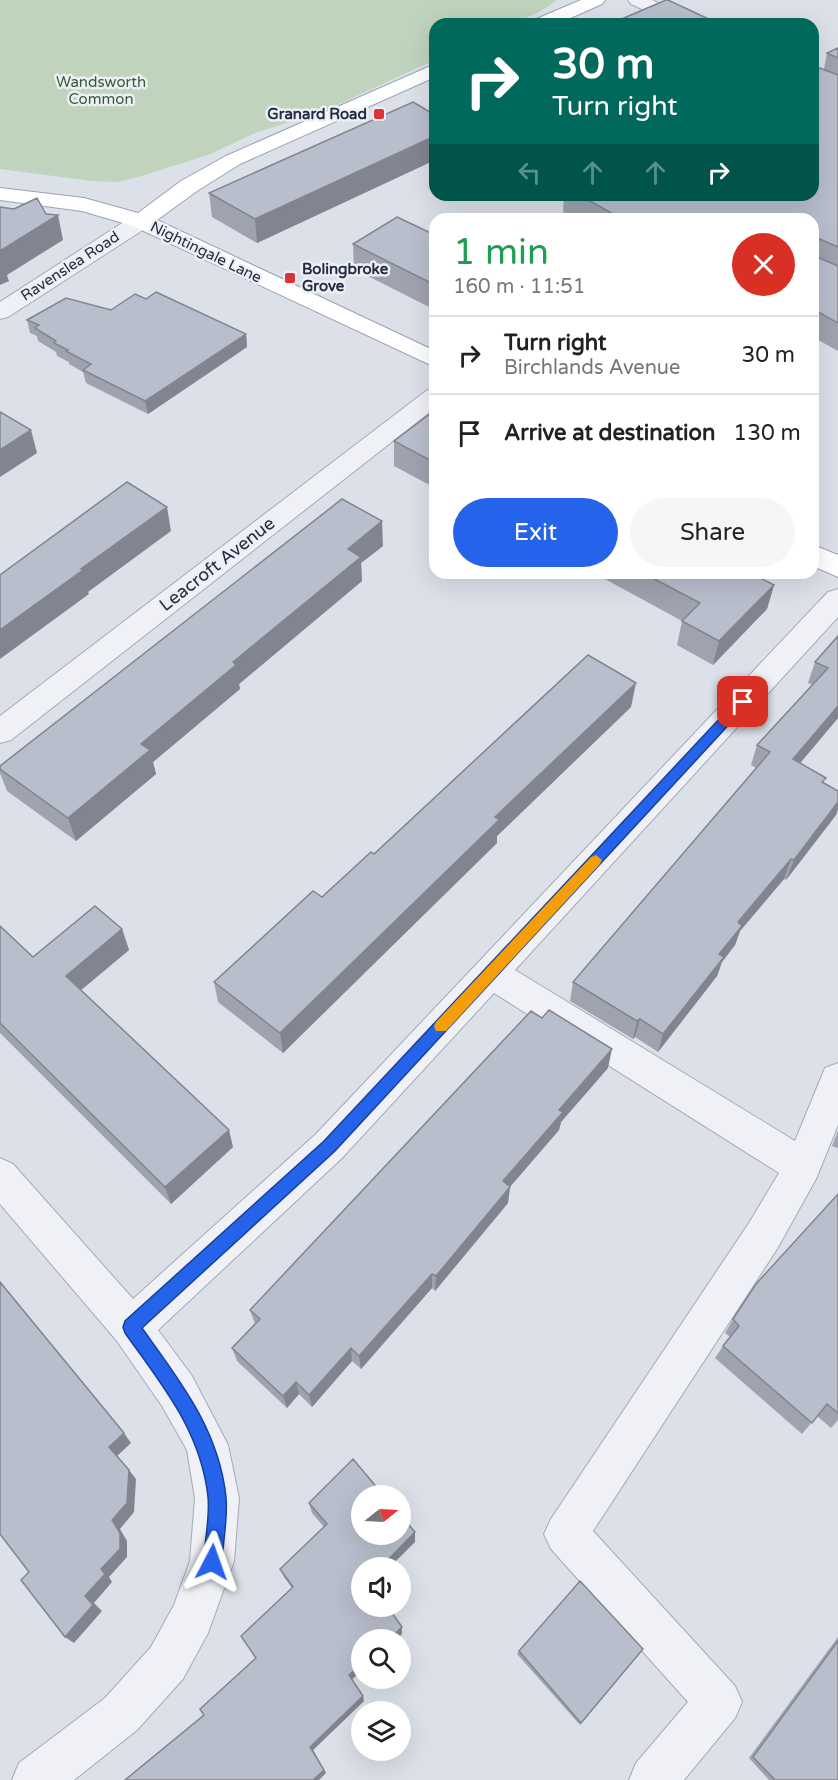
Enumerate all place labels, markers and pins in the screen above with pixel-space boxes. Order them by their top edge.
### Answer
place label: Granard Road [267,105,367,123]
marker: Granard Road [372,107,386,121]
place label: Bolingbroke Grove [302,260,389,295]
marker: Bolingbroke Grove [283,271,297,285]
pin [717,676,768,727]

